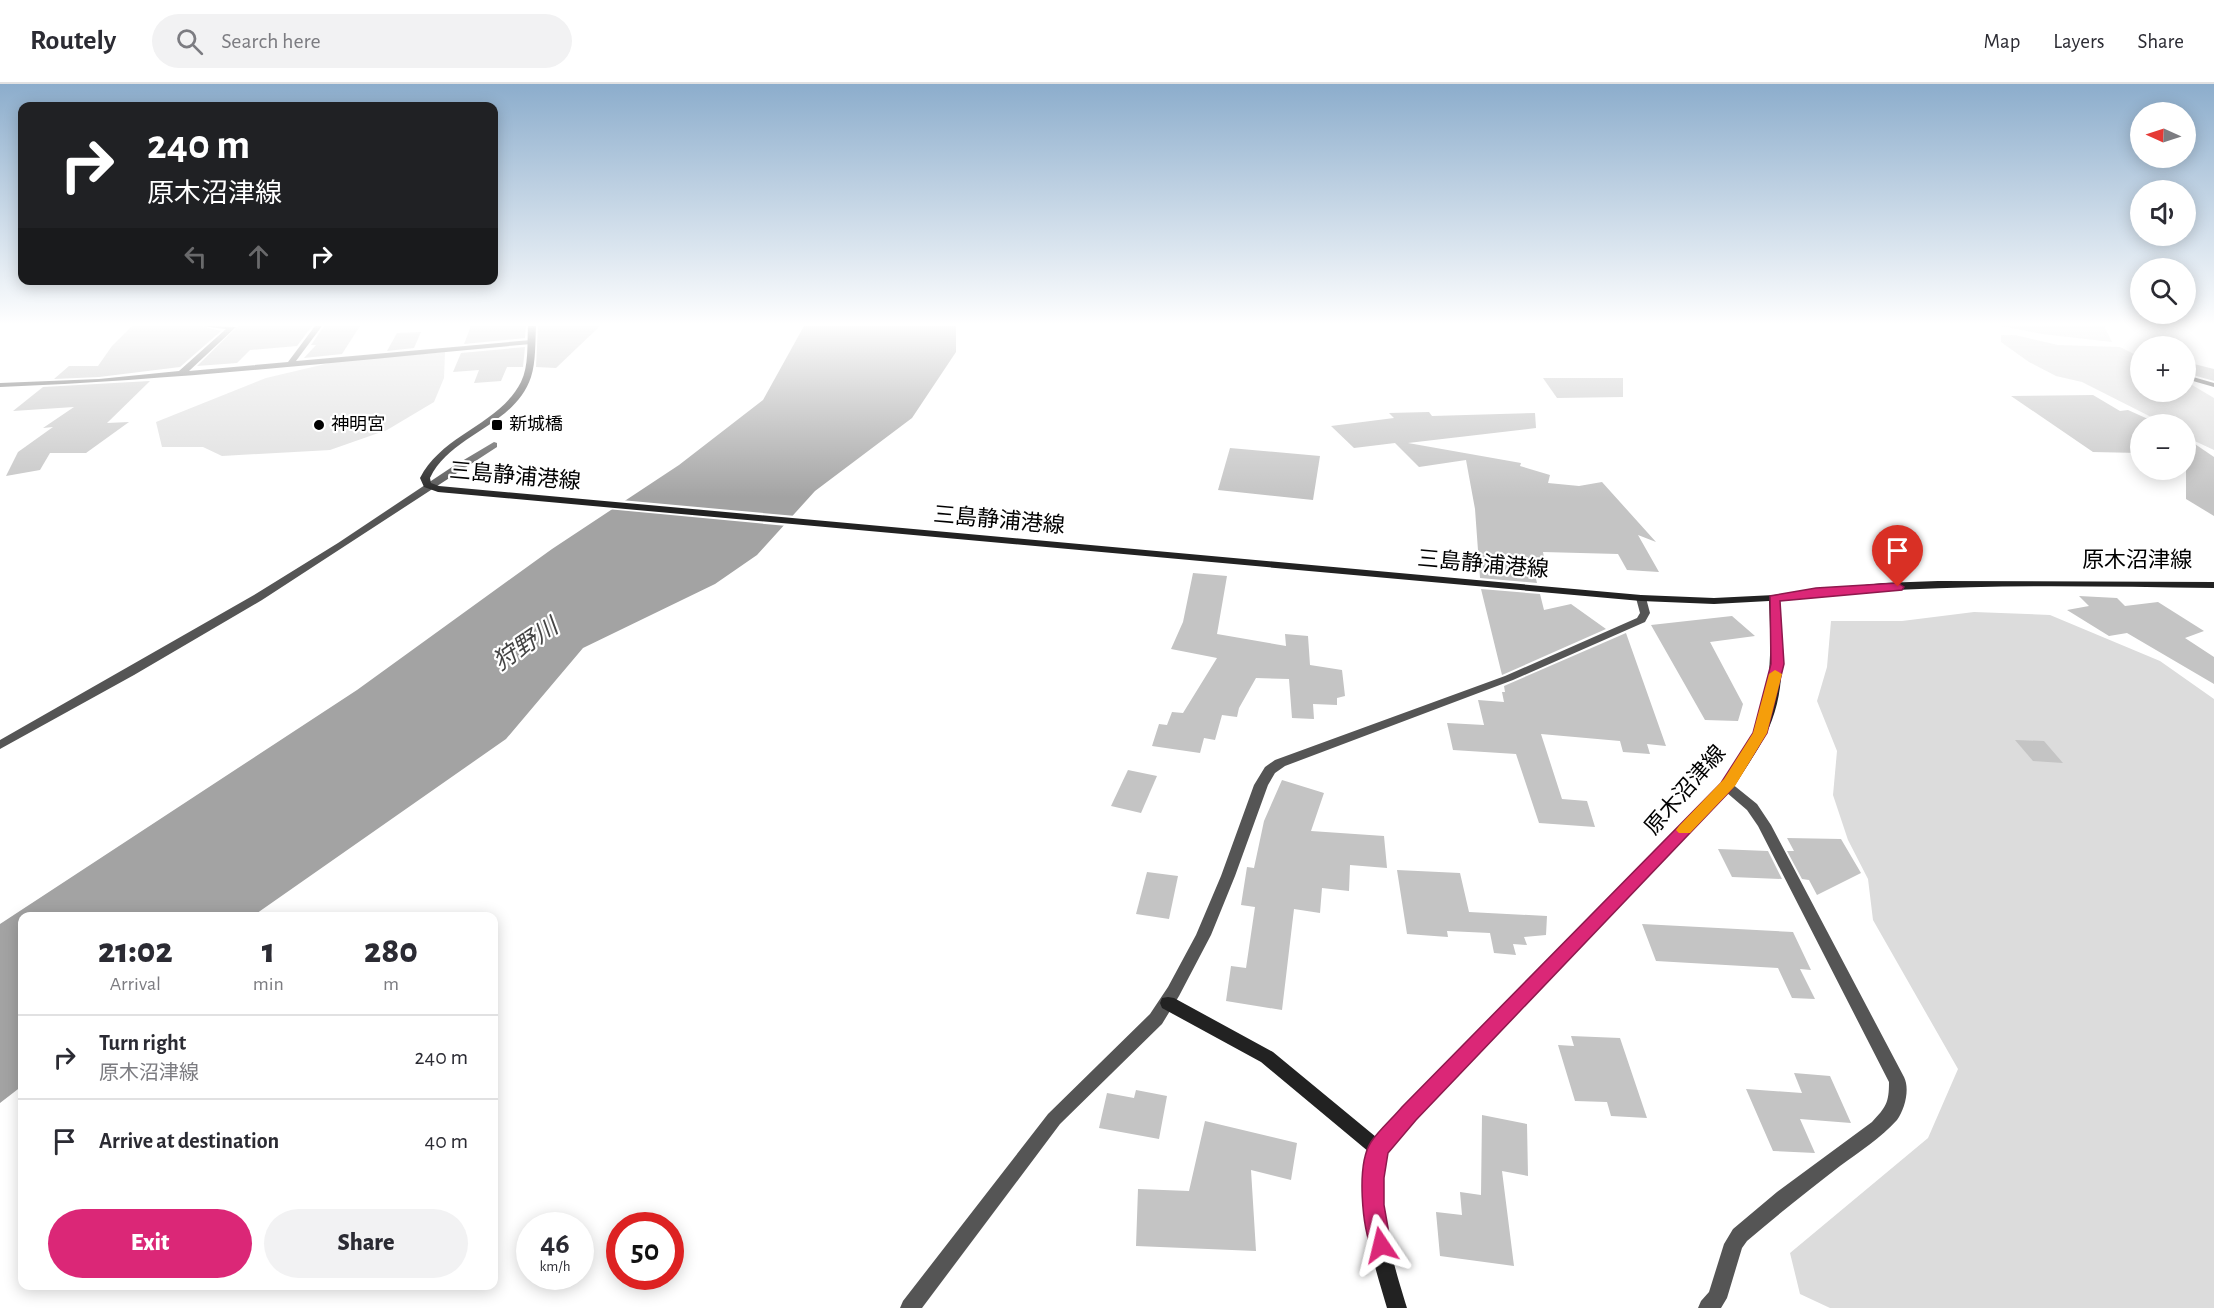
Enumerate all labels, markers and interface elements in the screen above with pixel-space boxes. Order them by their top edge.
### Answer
search box [152,14,572,68]
icon: search [173,25,206,58]
text: Routely [30,27,116,55]
text: Search here [221,30,321,52]
text: Map [1984,31,2020,52]
text: Layers [2053,31,2104,52]
text: Share [2137,31,2184,52]
north arrow [2130,102,2196,168]
map controls [2130,102,2196,480]
text: 240 m [147,124,250,166]
icon: right [48,126,126,204]
text: 原木沼津線 [147,180,282,207]
button: sound [2130,180,2196,246]
icon: left [179,240,212,273]
icon: ahead [242,240,275,273]
icon: right [305,240,338,273]
button: search [2130,258,2196,324]
button: + [2130,336,2196,402]
button: − [2130,414,2196,480]
place label: 神明宮 [331,415,385,434]
place label: 新城橋 [509,415,563,434]
marker: 神明宮 [312,418,326,432]
marker: 新城橋 [490,418,504,432]
street label: 三島静浦港線 [448,458,582,493]
street label: 三島静浦港線 [932,502,1066,537]
pin [1872,525,1923,587]
icon: arrive [1881,534,1914,567]
street label: 三島静浦港線 [1416,546,1550,581]
street label: 原木沼津線 [2082,548,2192,571]
water label: 狩野川 [488,612,565,675]
street label: 原木沼津線 [1640,741,1729,839]
text: 21:02 [98,933,173,969]
text: 1 [262,933,275,969]
text: 280 [364,933,418,969]
text: Arrival [110,974,161,994]
text: min [253,974,284,994]
text: m [383,974,399,994]
text: Turn right [99,1032,186,1054]
icon: right [48,1041,81,1074]
text: 240 m [415,1046,468,1068]
text: 原木沼津線 [99,1063,199,1083]
icon: arrive [48,1125,81,1158]
text: Arrive at destination [99,1130,279,1152]
text: 40 m [425,1130,468,1152]
button: Exit [48,1209,252,1278]
button: Share [264,1209,468,1278]
speed limit sign: 50 [606,1212,684,1290]
position arrow [1349,1213,1413,1277]
text: 46 [540,1229,570,1259]
text: km/h [540,1259,570,1274]

